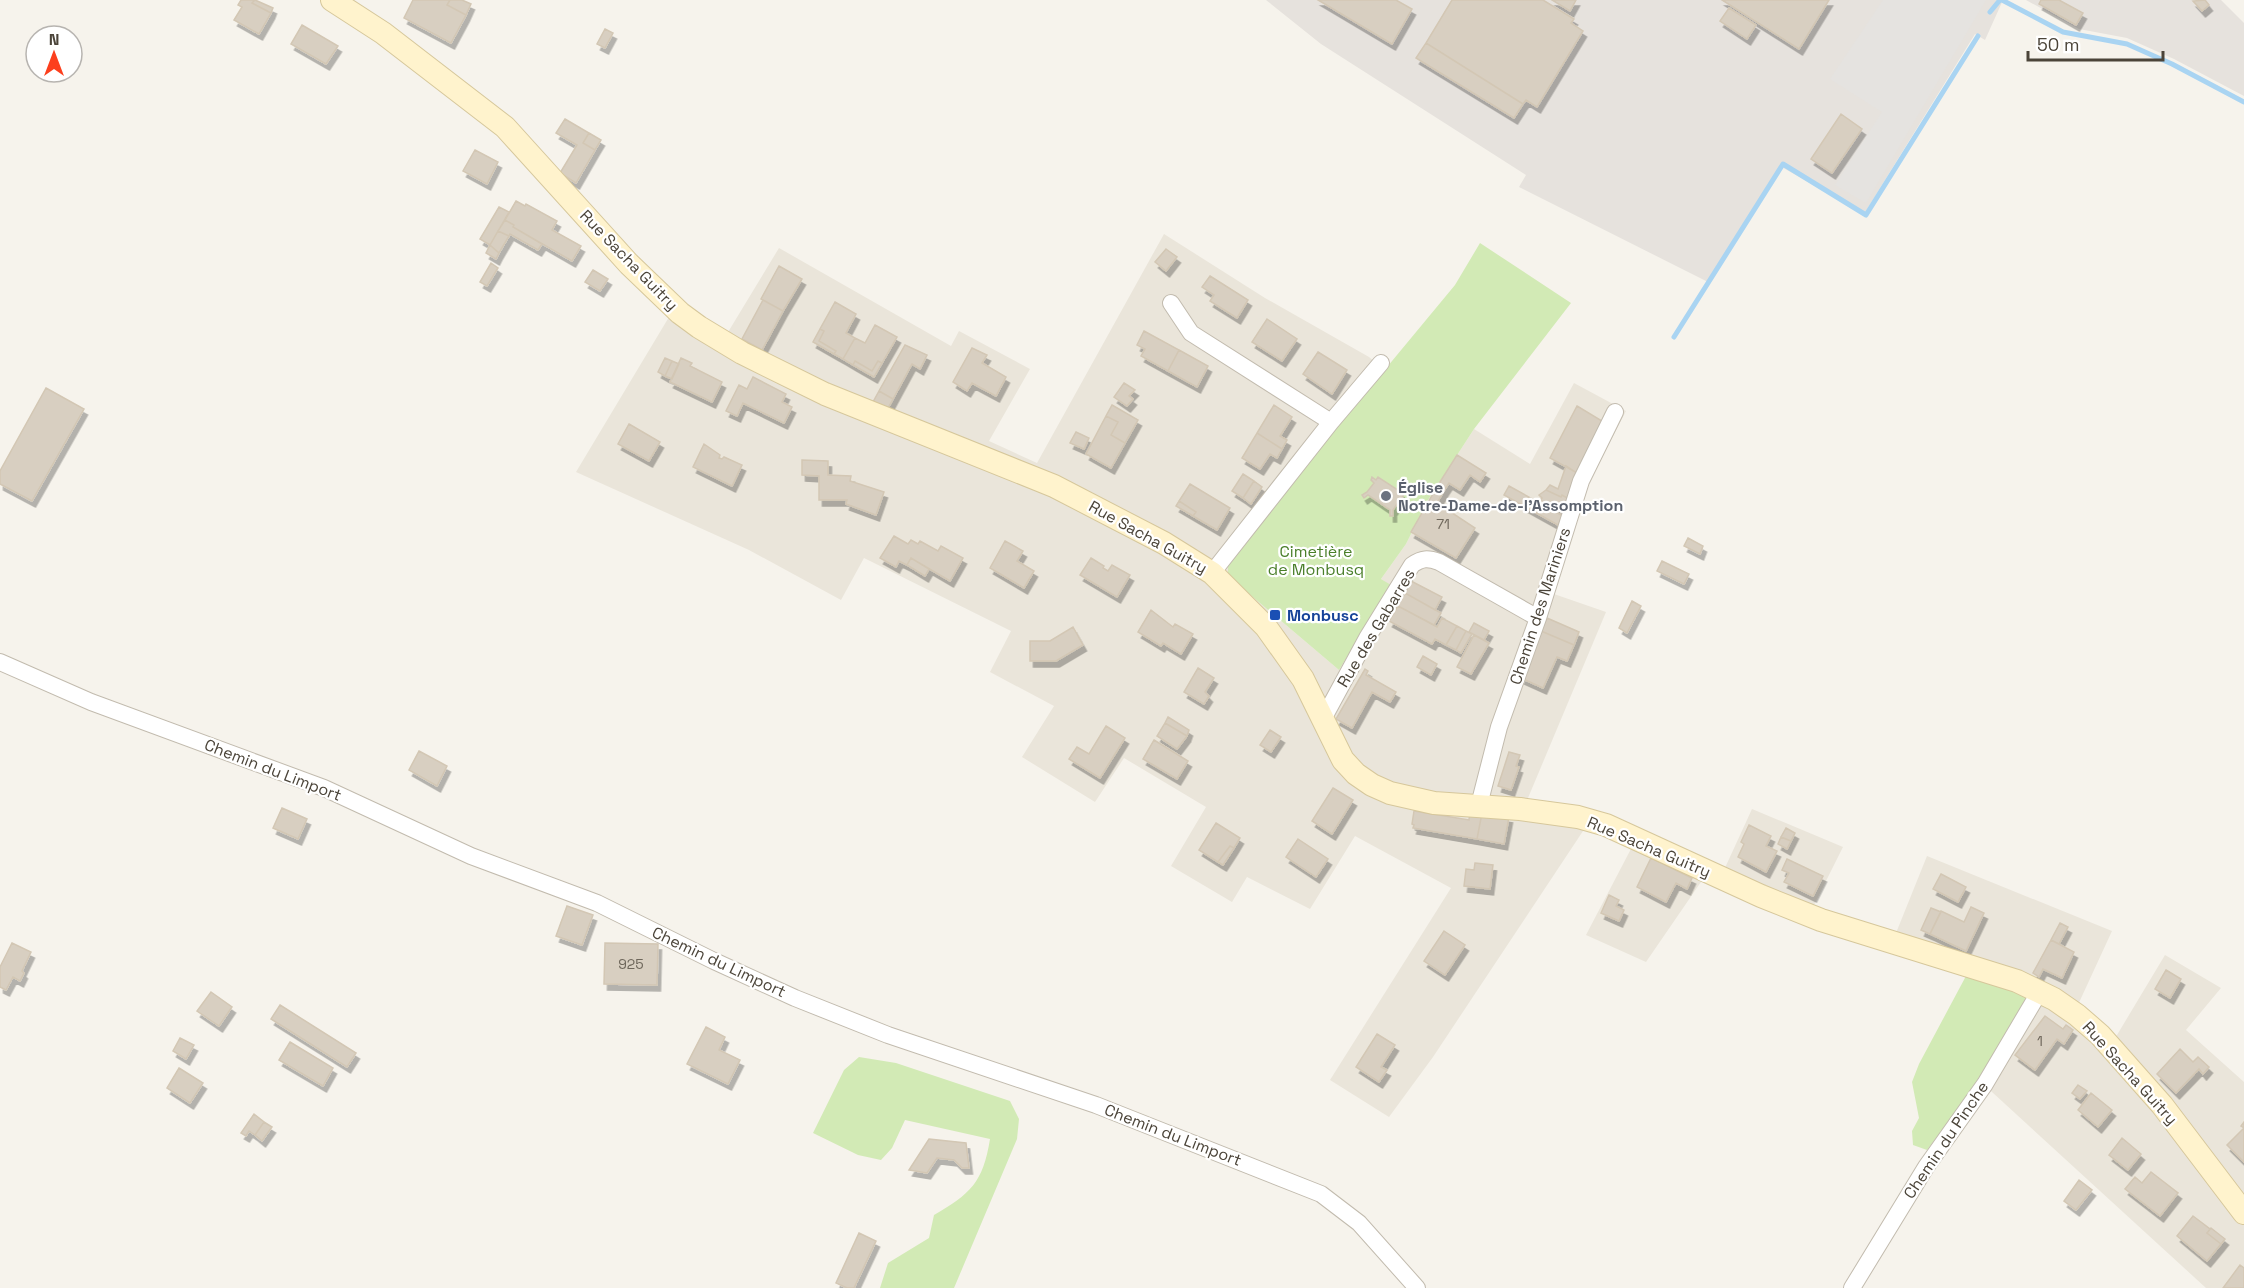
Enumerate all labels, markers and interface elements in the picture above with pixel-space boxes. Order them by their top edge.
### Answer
north arrow [24,24,84,84]
scale bar [2028,24,2163,62]
text: N [49,29,59,50]
text: 50 m [2037,33,2079,56]
street label: Rue Sacha Guitry [575,205,683,315]
place label: Église Notre-Dame-de-l'Assomption [1398,477,1623,516]
marker: Église Notre-Dame-de-l'Assomption [1379,489,1393,503]
street label: Rue Sacha Guitry [1085,496,1211,578]
house number: 71 [1436,515,1450,533]
street label: Chemin des Mariniers [1505,525,1575,687]
park label: Cimetière de Monbusq [1268,541,1364,580]
street label: Rue des Gabarres [1332,565,1420,691]
place label: Monbusc [1287,605,1359,626]
marker: Monbusc [1268,608,1282,622]
street label: Chemin du Limport [201,734,345,806]
street label: Rue Sacha Guitry [1584,811,1714,883]
street label: Chemin du Limport [649,922,789,1002]
house number: 925 [618,955,644,973]
street label: Rue Sacha Guitry [2078,1017,2182,1129]
house number: 1 [2037,1032,2043,1050]
street label: Chemin du Pinche [1899,1077,1993,1203]
street label: Chemin du Limport [1101,1099,1245,1171]

